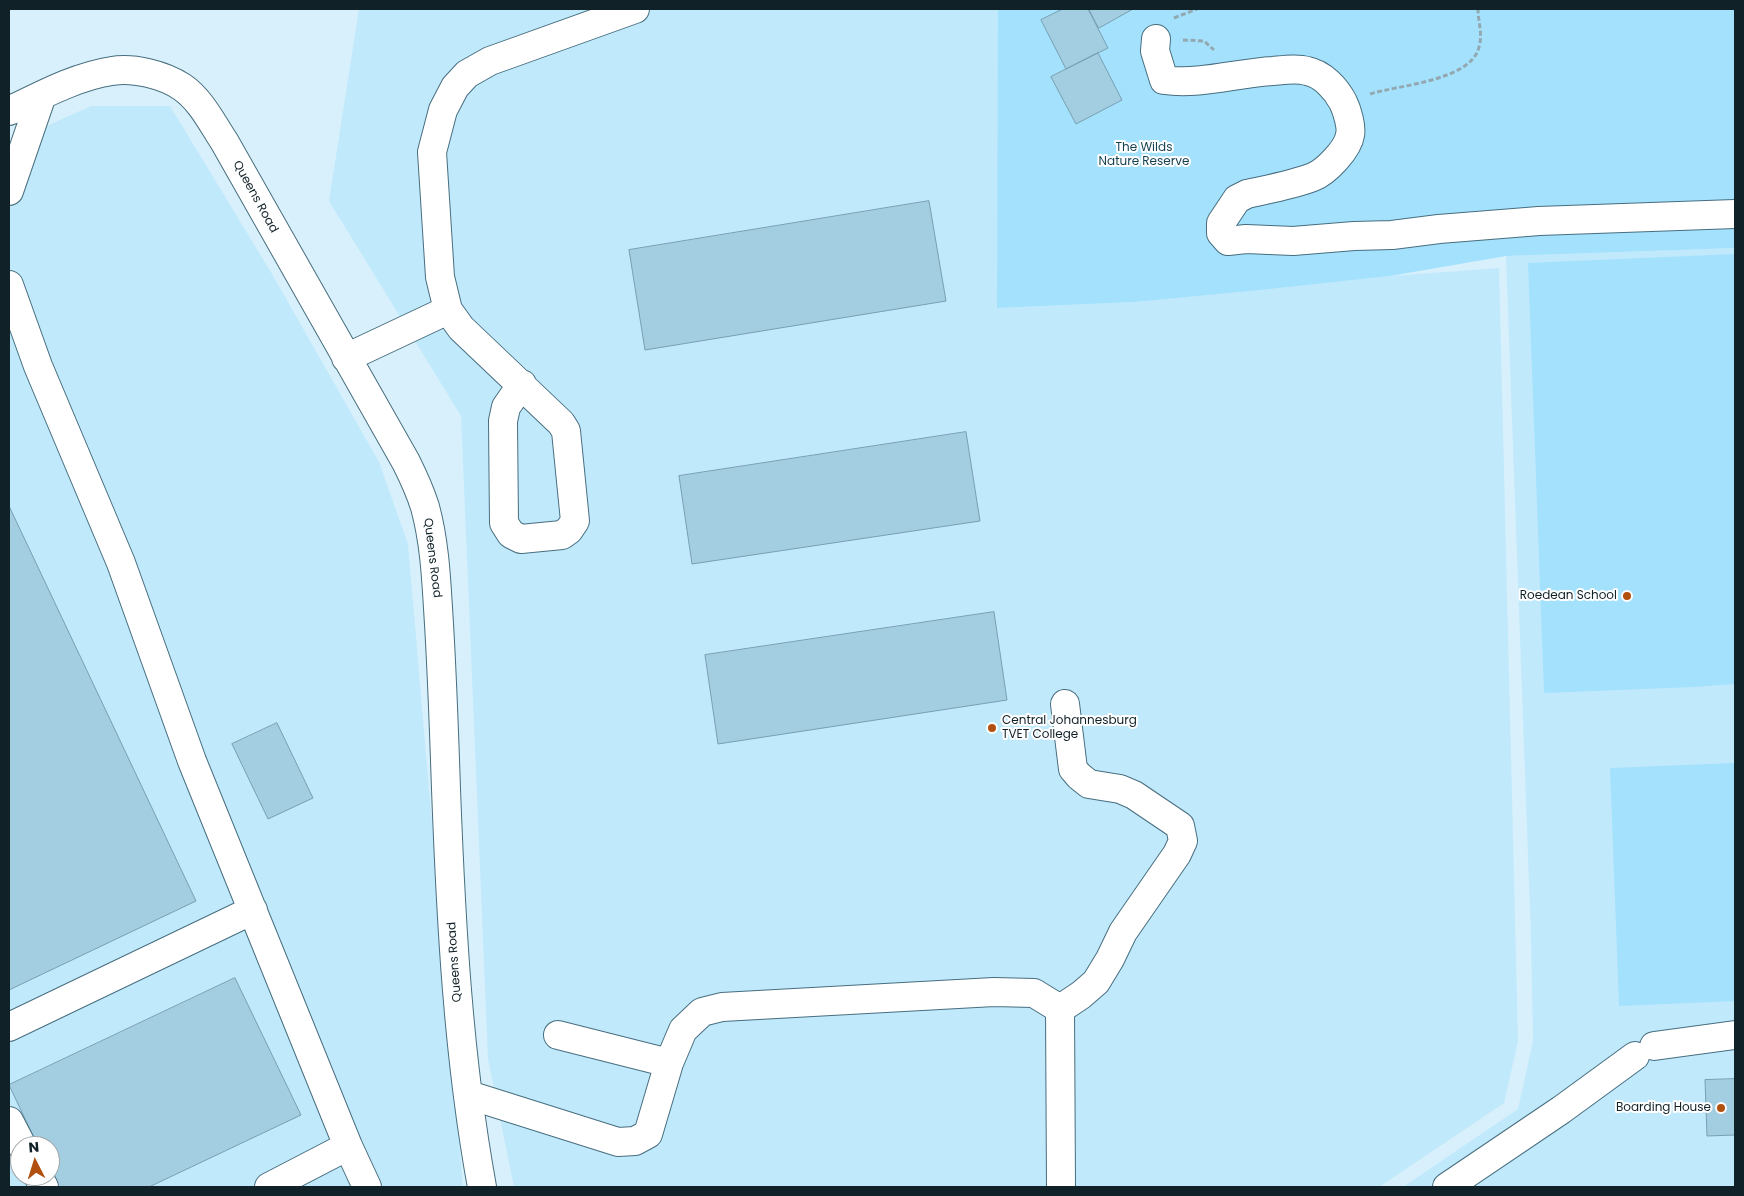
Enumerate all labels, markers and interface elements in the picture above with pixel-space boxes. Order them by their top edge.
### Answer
park label: The Wilds Nature Reserve [1099,141,1189,169]
street label: Queens Road [229,158,281,236]
street label: Queens Road [420,517,444,599]
place label: Roedean School [1520,589,1617,603]
marker: Roedean School [1621,590,1633,602]
place label: Central Johannesburg TVET College [1002,714,1137,742]
marker: Central Johannesburg TVET College [986,722,998,734]
street label: Queens Road [445,921,465,1003]
place label: Boarding House [1616,1101,1711,1115]
marker: Boarding House [1715,1102,1727,1114]
north arrow [10,1136,60,1186]
text: N [28,1137,40,1157]

